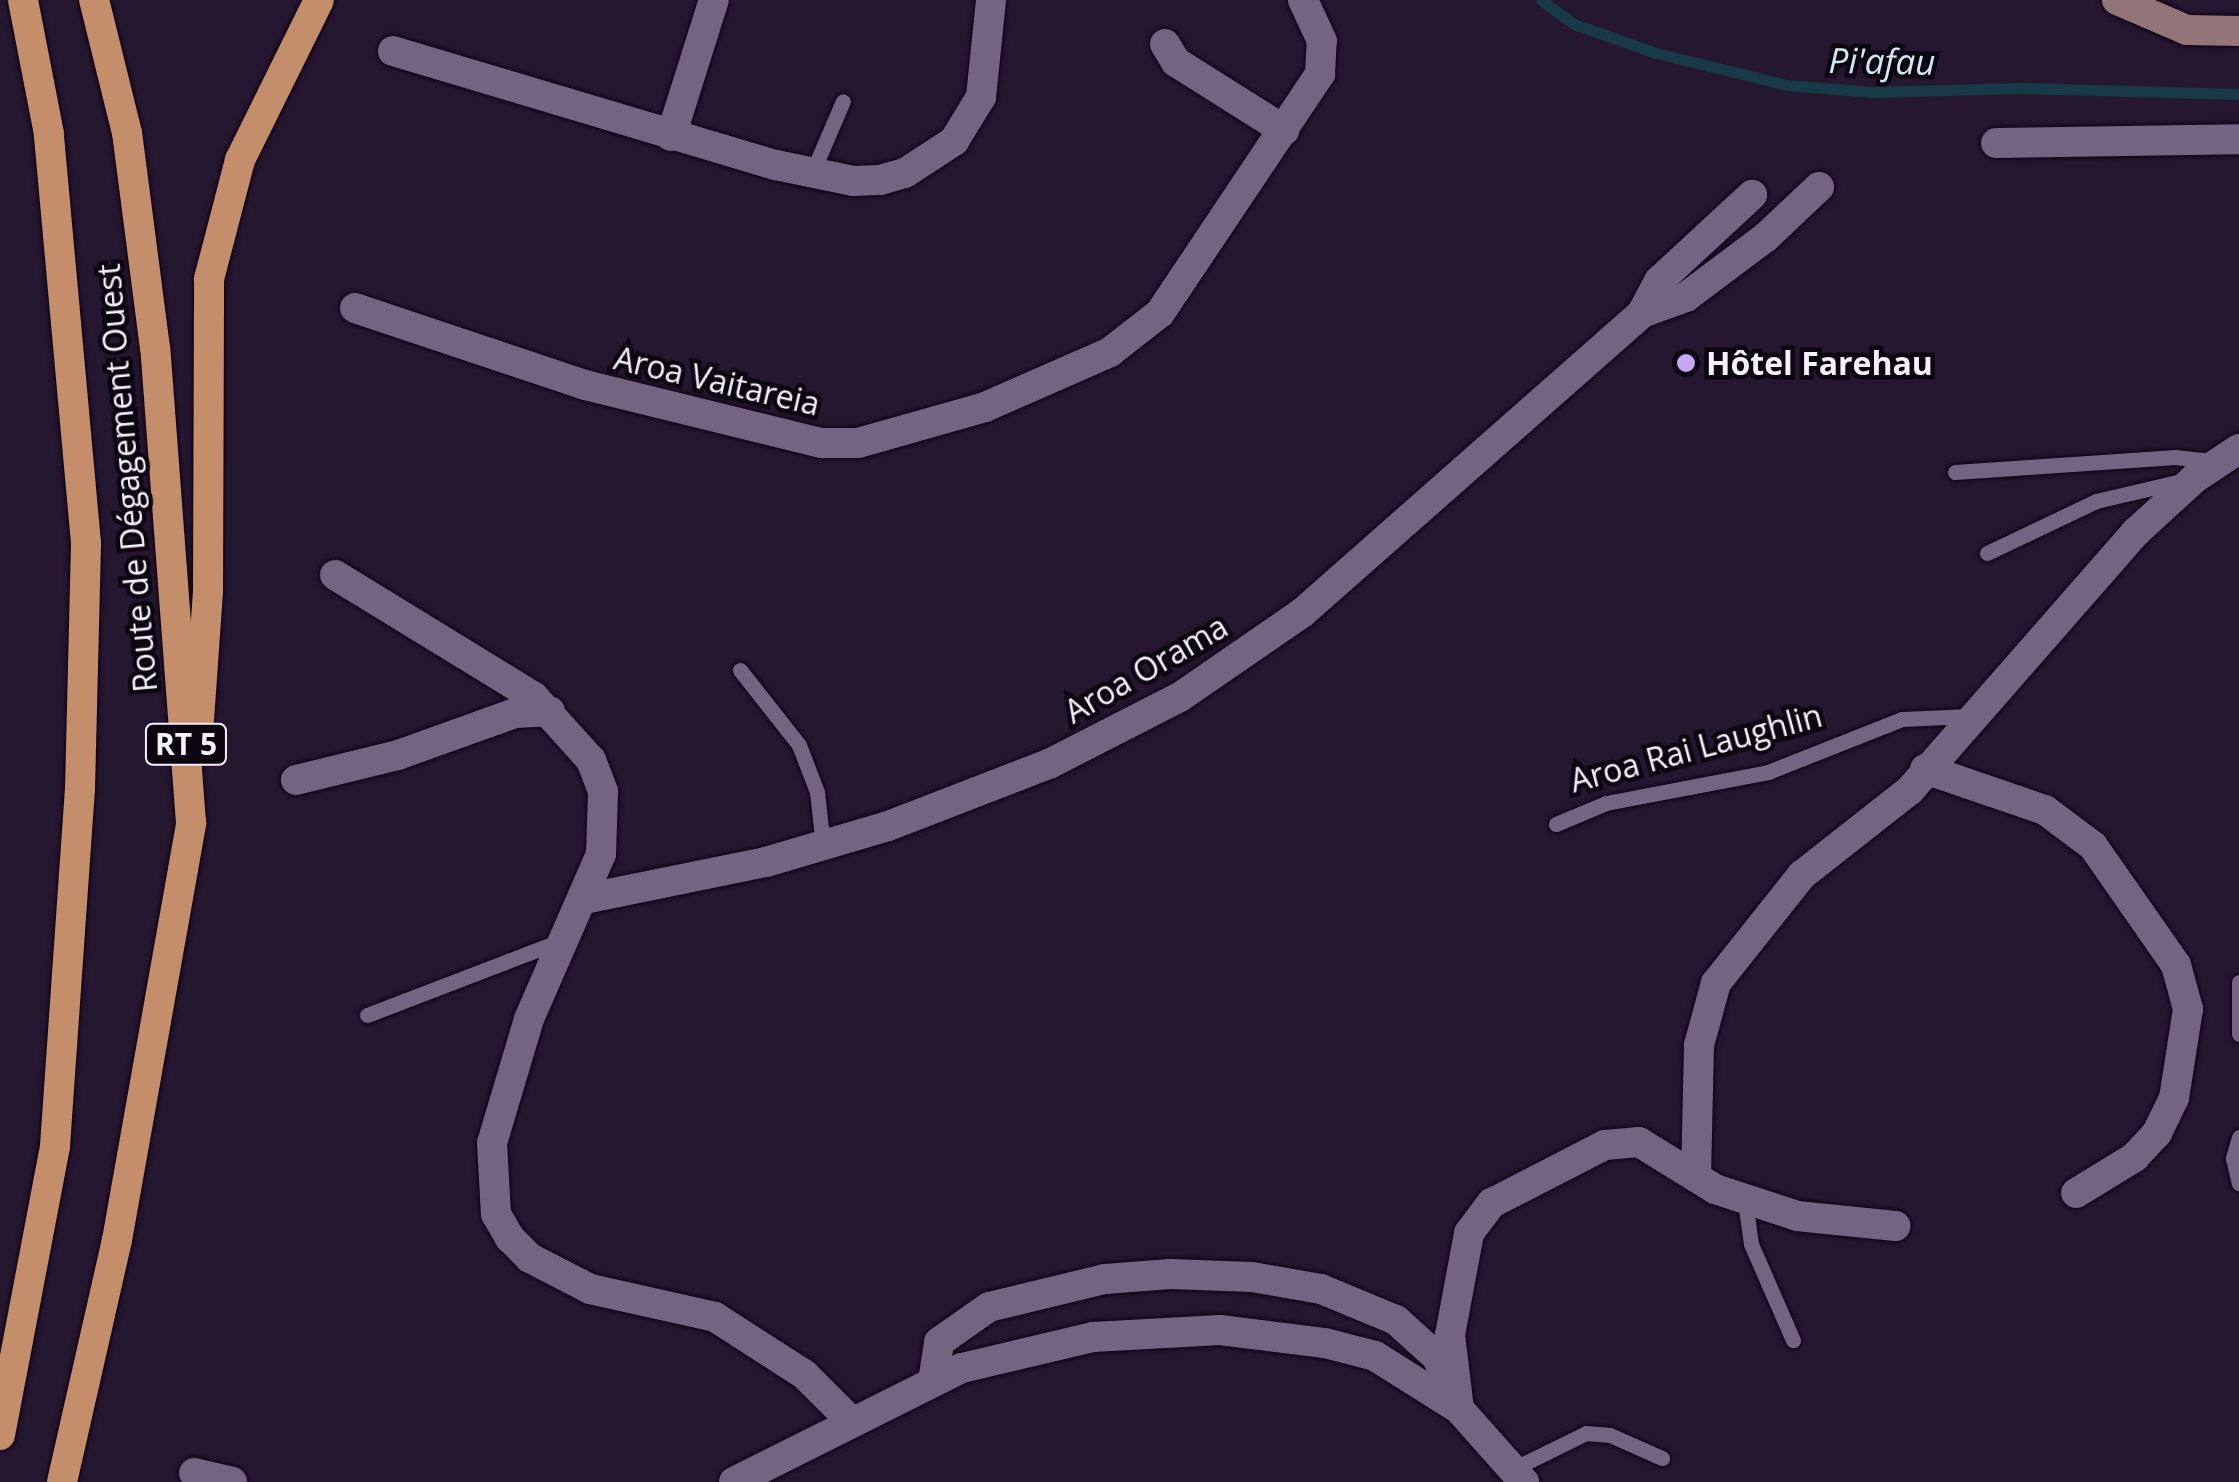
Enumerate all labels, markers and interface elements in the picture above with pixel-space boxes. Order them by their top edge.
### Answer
water label: Pi'afau [1828,39,1936,83]
street label: Route de Dégagement Ouest [89,262,165,694]
street label: Aroa Vaitareia [611,339,823,423]
place label: Hôtel Farehau [1706,344,1933,382]
marker: Hôtel Farehau [1675,352,1697,374]
street label: Aroa Orama [1058,607,1234,731]
street label: Aroa Rai Laughlin [1566,696,1826,800]
road number: RT 5 [144,719,228,769]

